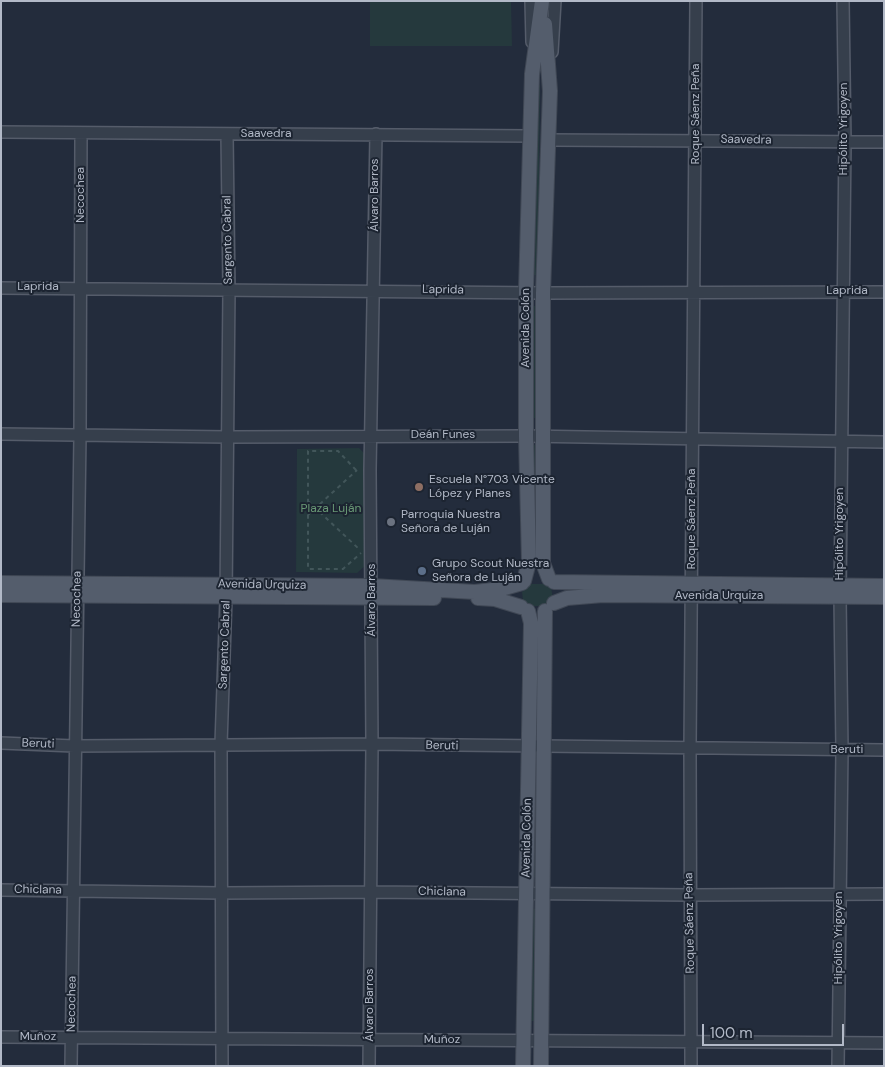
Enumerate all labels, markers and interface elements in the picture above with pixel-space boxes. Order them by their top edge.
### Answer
street label: Roque Sáenz Peña [689,63,703,165]
street label: Hipólito Yrigoyen [837,83,851,175]
street label: Saavedra [240,127,292,141]
street label: Saavedra [720,132,772,148]
street label: Álvaro Barros [368,158,382,232]
street label: Necochea [74,167,88,223]
street label: Sargento Cabral [220,195,236,285]
street label: Laprida [17,280,59,294]
street label: Laprida [422,282,464,298]
street label: Laprida [826,284,868,298]
street label: Avenida Colón [519,288,533,368]
street label: Deán Funes [411,428,475,442]
street label: Roque Sáenz Peña [685,468,699,570]
place label: Escuela N°703 Vicente López y Planes [429,473,555,501]
marker: Escuela N°703 Vicente López y Planes [413,481,425,493]
street label: Hipólito Yrigoyen [833,488,847,580]
park label: Plaza Luján [301,502,361,516]
place label: Parroquia Nuestra Señora de Luján [401,508,500,536]
marker: Parroquia Nuestra Señora de Luján [385,516,397,528]
place label: Grupo Scout Nuestra Señora de Luján [432,557,549,585]
street label: Álvaro Barros [365,563,379,637]
marker: Grupo Scout Nuestra Señora de Luján [416,565,428,577]
street label: Necochea [69,571,85,627]
street label: Avenida Urquiza [218,577,306,593]
street label: Avenida Urquiza [675,589,763,603]
street label: Sargento Cabral [216,600,234,690]
street label: Beruti [21,736,55,752]
street label: Beruti [425,739,459,753]
street label: Beruti [831,743,863,757]
street label: Avenida Colón [519,798,535,878]
street label: Roque Sáenz Peña [682,872,698,974]
street label: Chiclana [14,882,62,898]
street label: Chiclana [418,884,466,900]
street label: Hipólito Yrigoyen [832,892,846,984]
street label: Álvaro Barros [363,968,377,1042]
street label: Necochea [64,976,80,1032]
scale bar [705,1014,848,1046]
text: 100 m [710,1023,753,1043]
street label: Muñoz [20,1030,56,1044]
street label: Muñoz [424,1033,460,1047]

